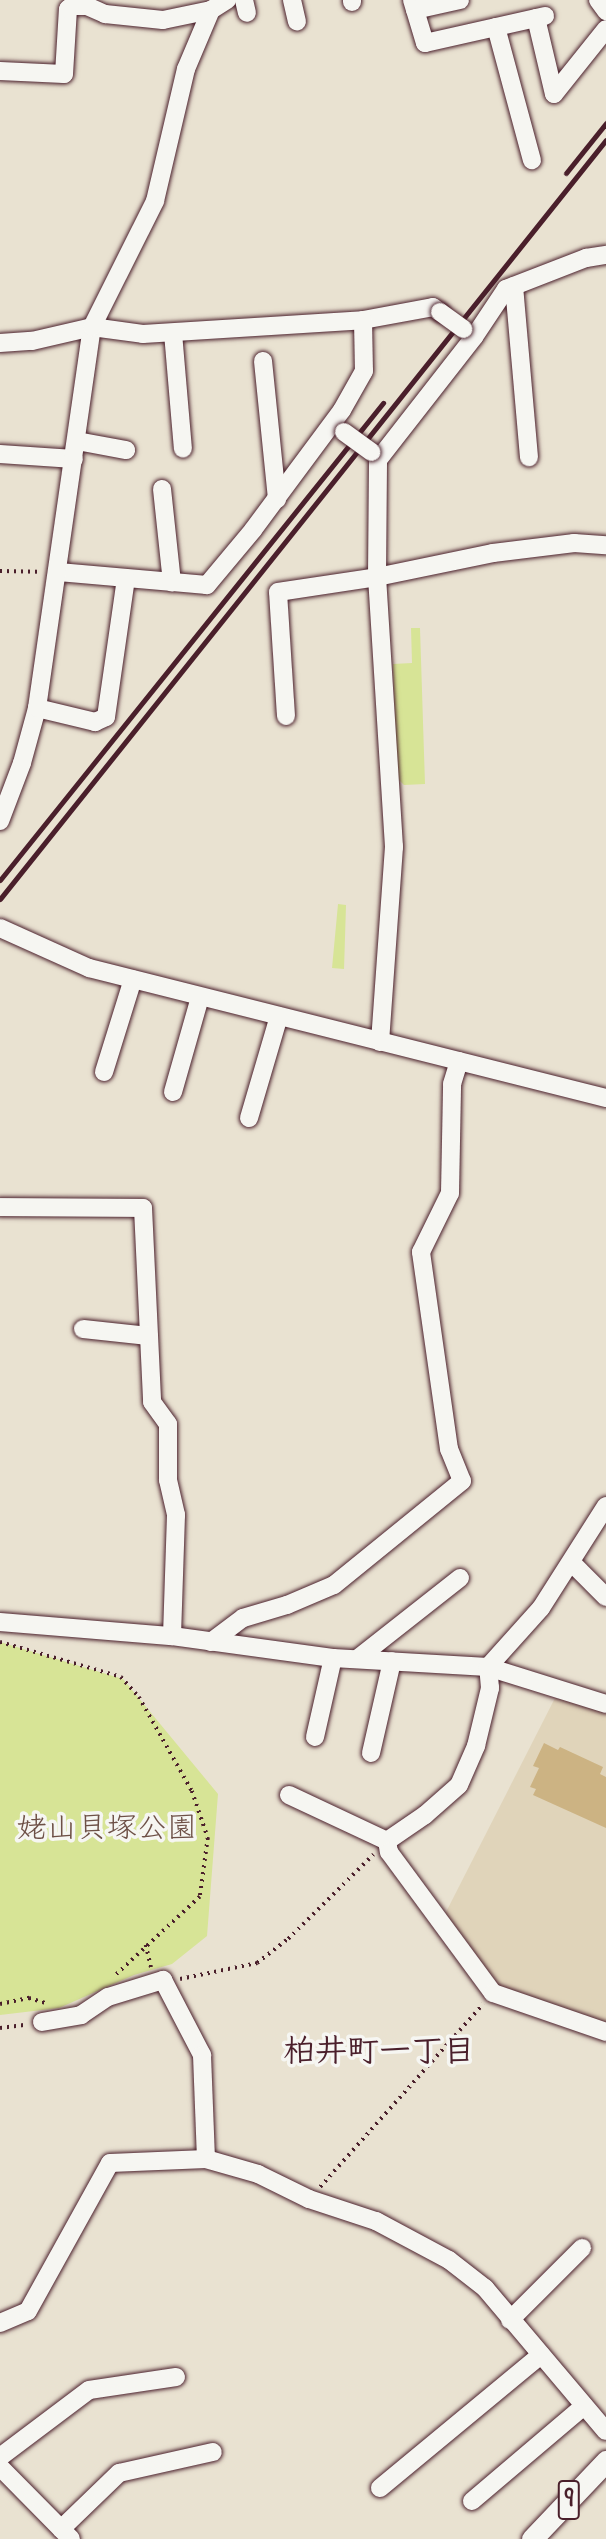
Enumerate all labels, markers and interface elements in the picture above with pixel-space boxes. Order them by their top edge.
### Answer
park label: 姥山貝塚公園 [17,1812,197,1848]
district label: 柏井町一丁目 [283,2035,475,2073]
road number: 9 [557,2476,581,2524]

